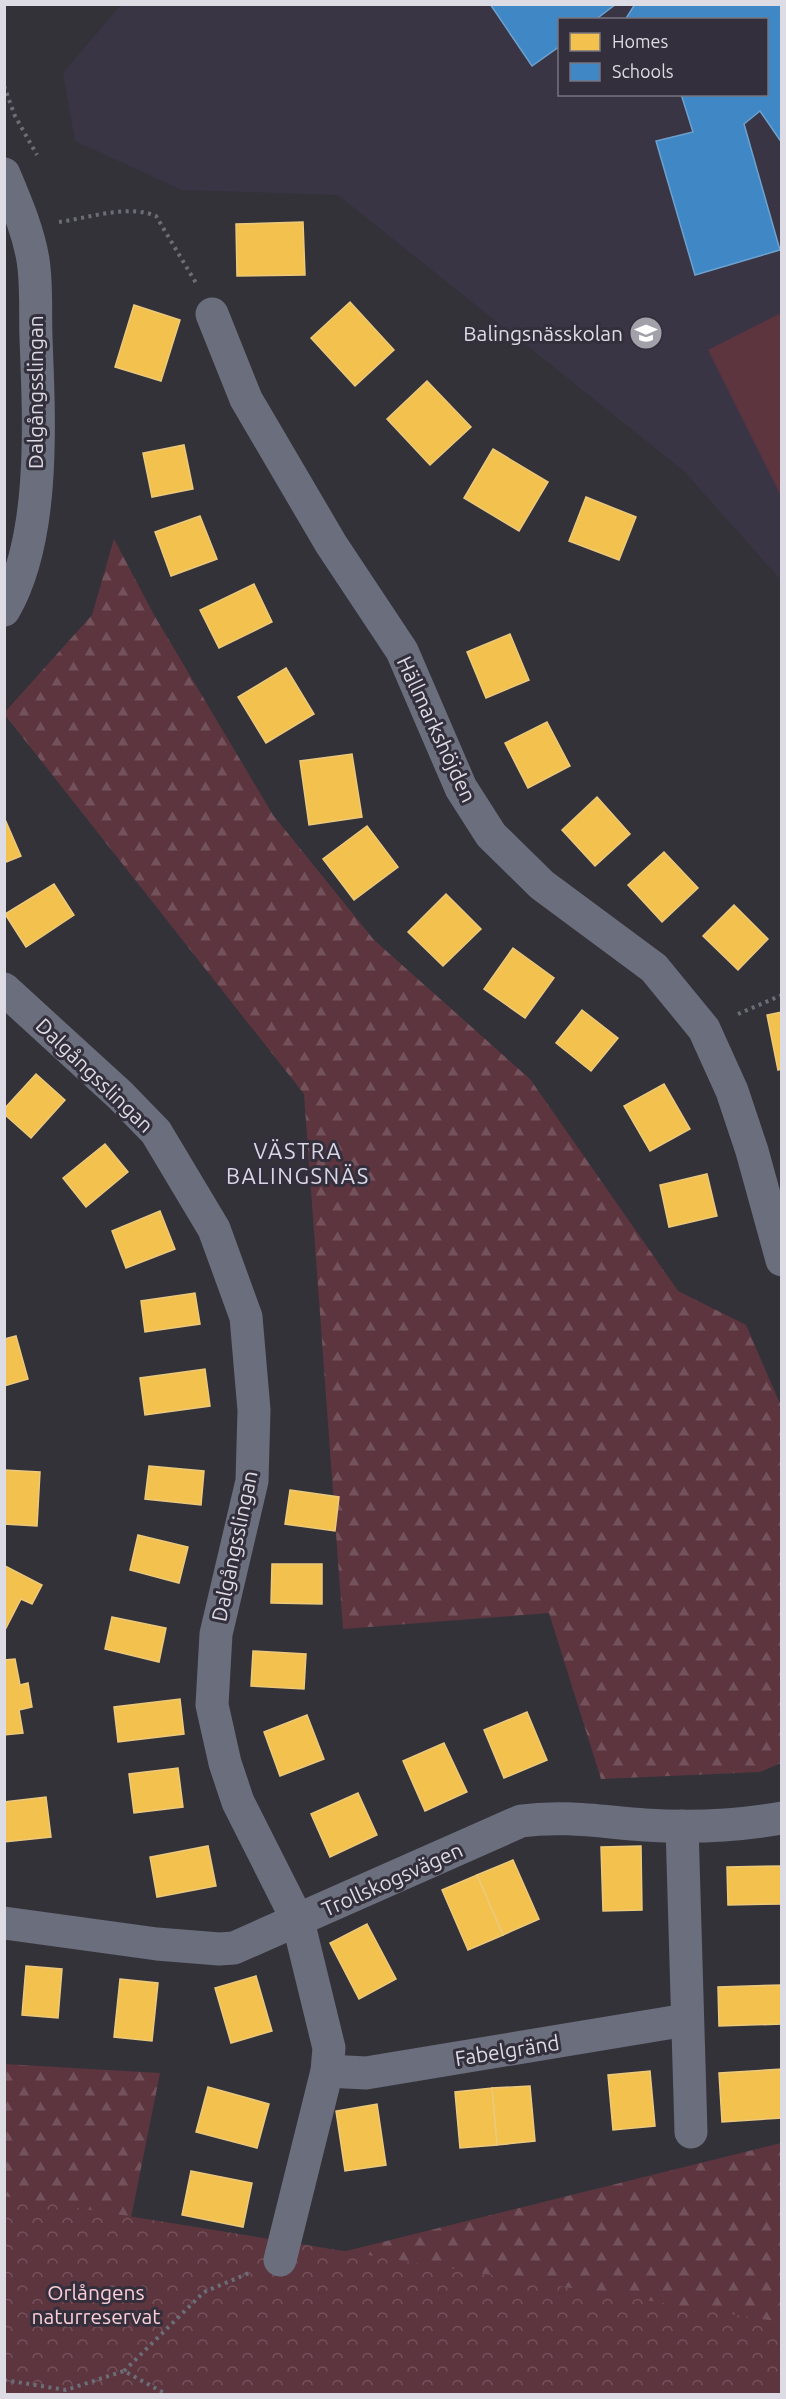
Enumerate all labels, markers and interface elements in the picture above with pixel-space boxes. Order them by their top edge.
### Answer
legend [558,18,768,96]
text: Homes [612,31,669,51]
text: Schools [612,61,674,81]
street label: Dalgångsslingan [23,315,47,469]
school or university icon: Balingsnässkolan [628,315,664,351]
place label: Balingsnässkolan [463,321,623,345]
street label: Hällmarkshöjden [393,652,481,806]
street label: Dalgångsslingan [31,1013,159,1137]
district label: VÄSTRA BALINGSNÄS [226,1138,370,1188]
street label: Dalgångsslingan [206,1468,262,1624]
street label: Trollskogsvägen [318,1837,466,1921]
street label: Fabelgränd [453,2030,561,2070]
park label: Orlångens naturreservat [32,2280,160,2328]

